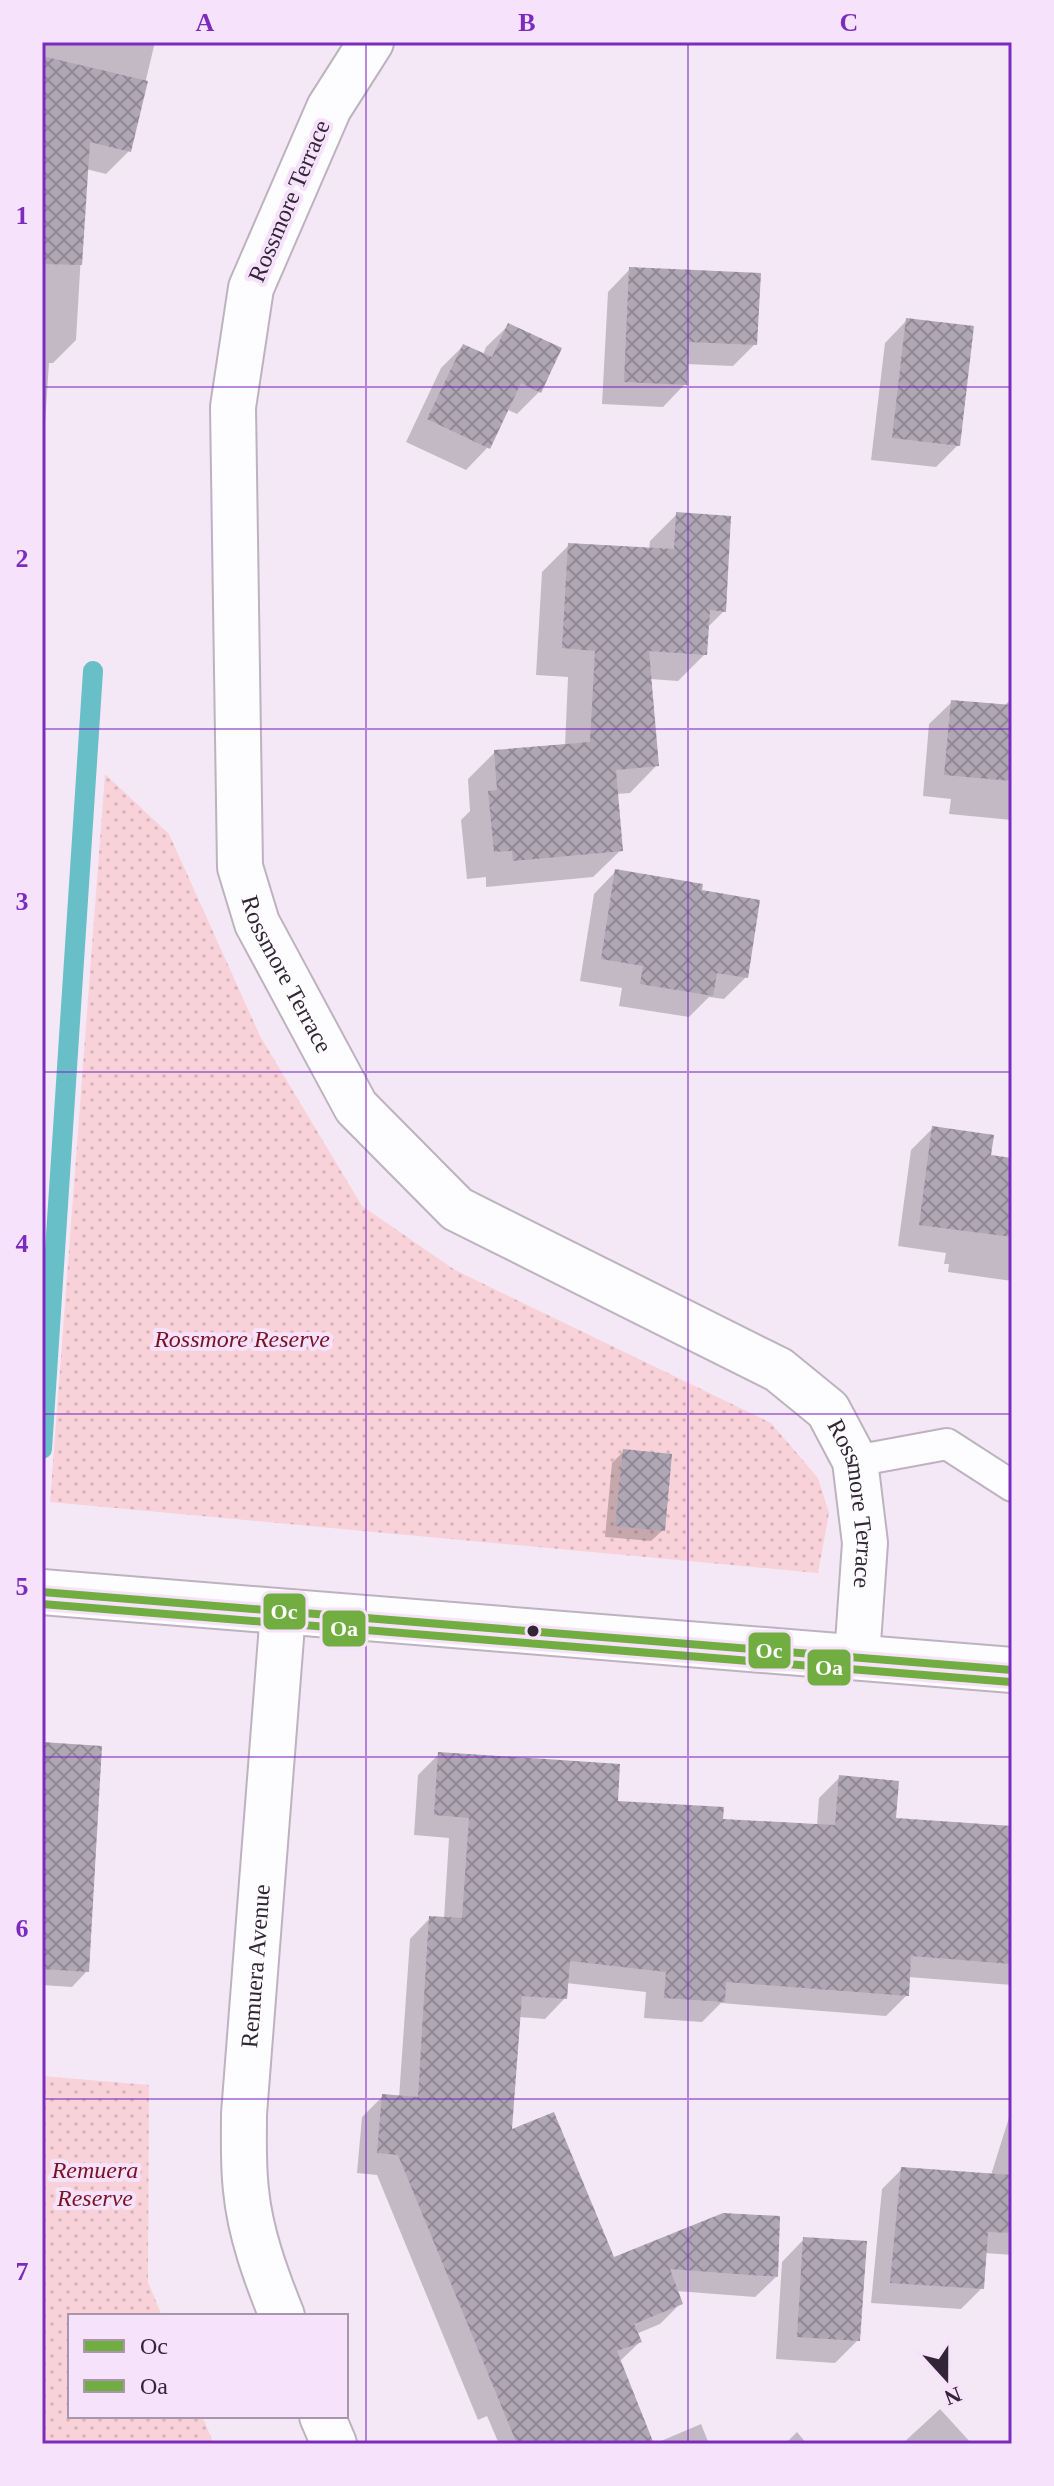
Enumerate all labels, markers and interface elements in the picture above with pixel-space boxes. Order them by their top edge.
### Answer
text: A [196,8,215,37]
text: B [518,8,536,37]
text: C [840,8,858,37]
street label: Rossmore Terrace [243,116,335,286]
text: 1 [16,201,29,230]
text: 2 [16,544,29,573]
text: 3 [16,887,29,916]
street label: Rossmore Terrace [236,892,337,1057]
text: 4 [16,1229,29,1258]
park label: Rossmore Reserve [153,1326,330,1352]
street label: Rossmore Terrace [822,1415,878,1589]
text: 5 [16,1572,29,1601]
line badge: Oc [262,1592,307,1631]
text: Oc [271,1599,298,1624]
line badge: Oa [321,1609,367,1648]
text: Oa [330,1616,358,1641]
unlabelled marker [525,1623,541,1639]
line badge: Oc [747,1631,792,1670]
text: Oc [756,1638,783,1663]
line badge: Oa [806,1648,852,1687]
text: Oa [815,1655,843,1680]
street label: Remuera Avenue [236,1883,275,2049]
text: 6 [16,1914,29,1943]
park label: Remuera Reserve [51,2157,138,2211]
text: 7 [16,2257,29,2286]
legend [68,2314,348,2418]
text: Oc [140,2333,168,2359]
north arrow [906,2338,986,2418]
text: Oa [140,2373,168,2399]
text: N [941,2382,965,2411]

